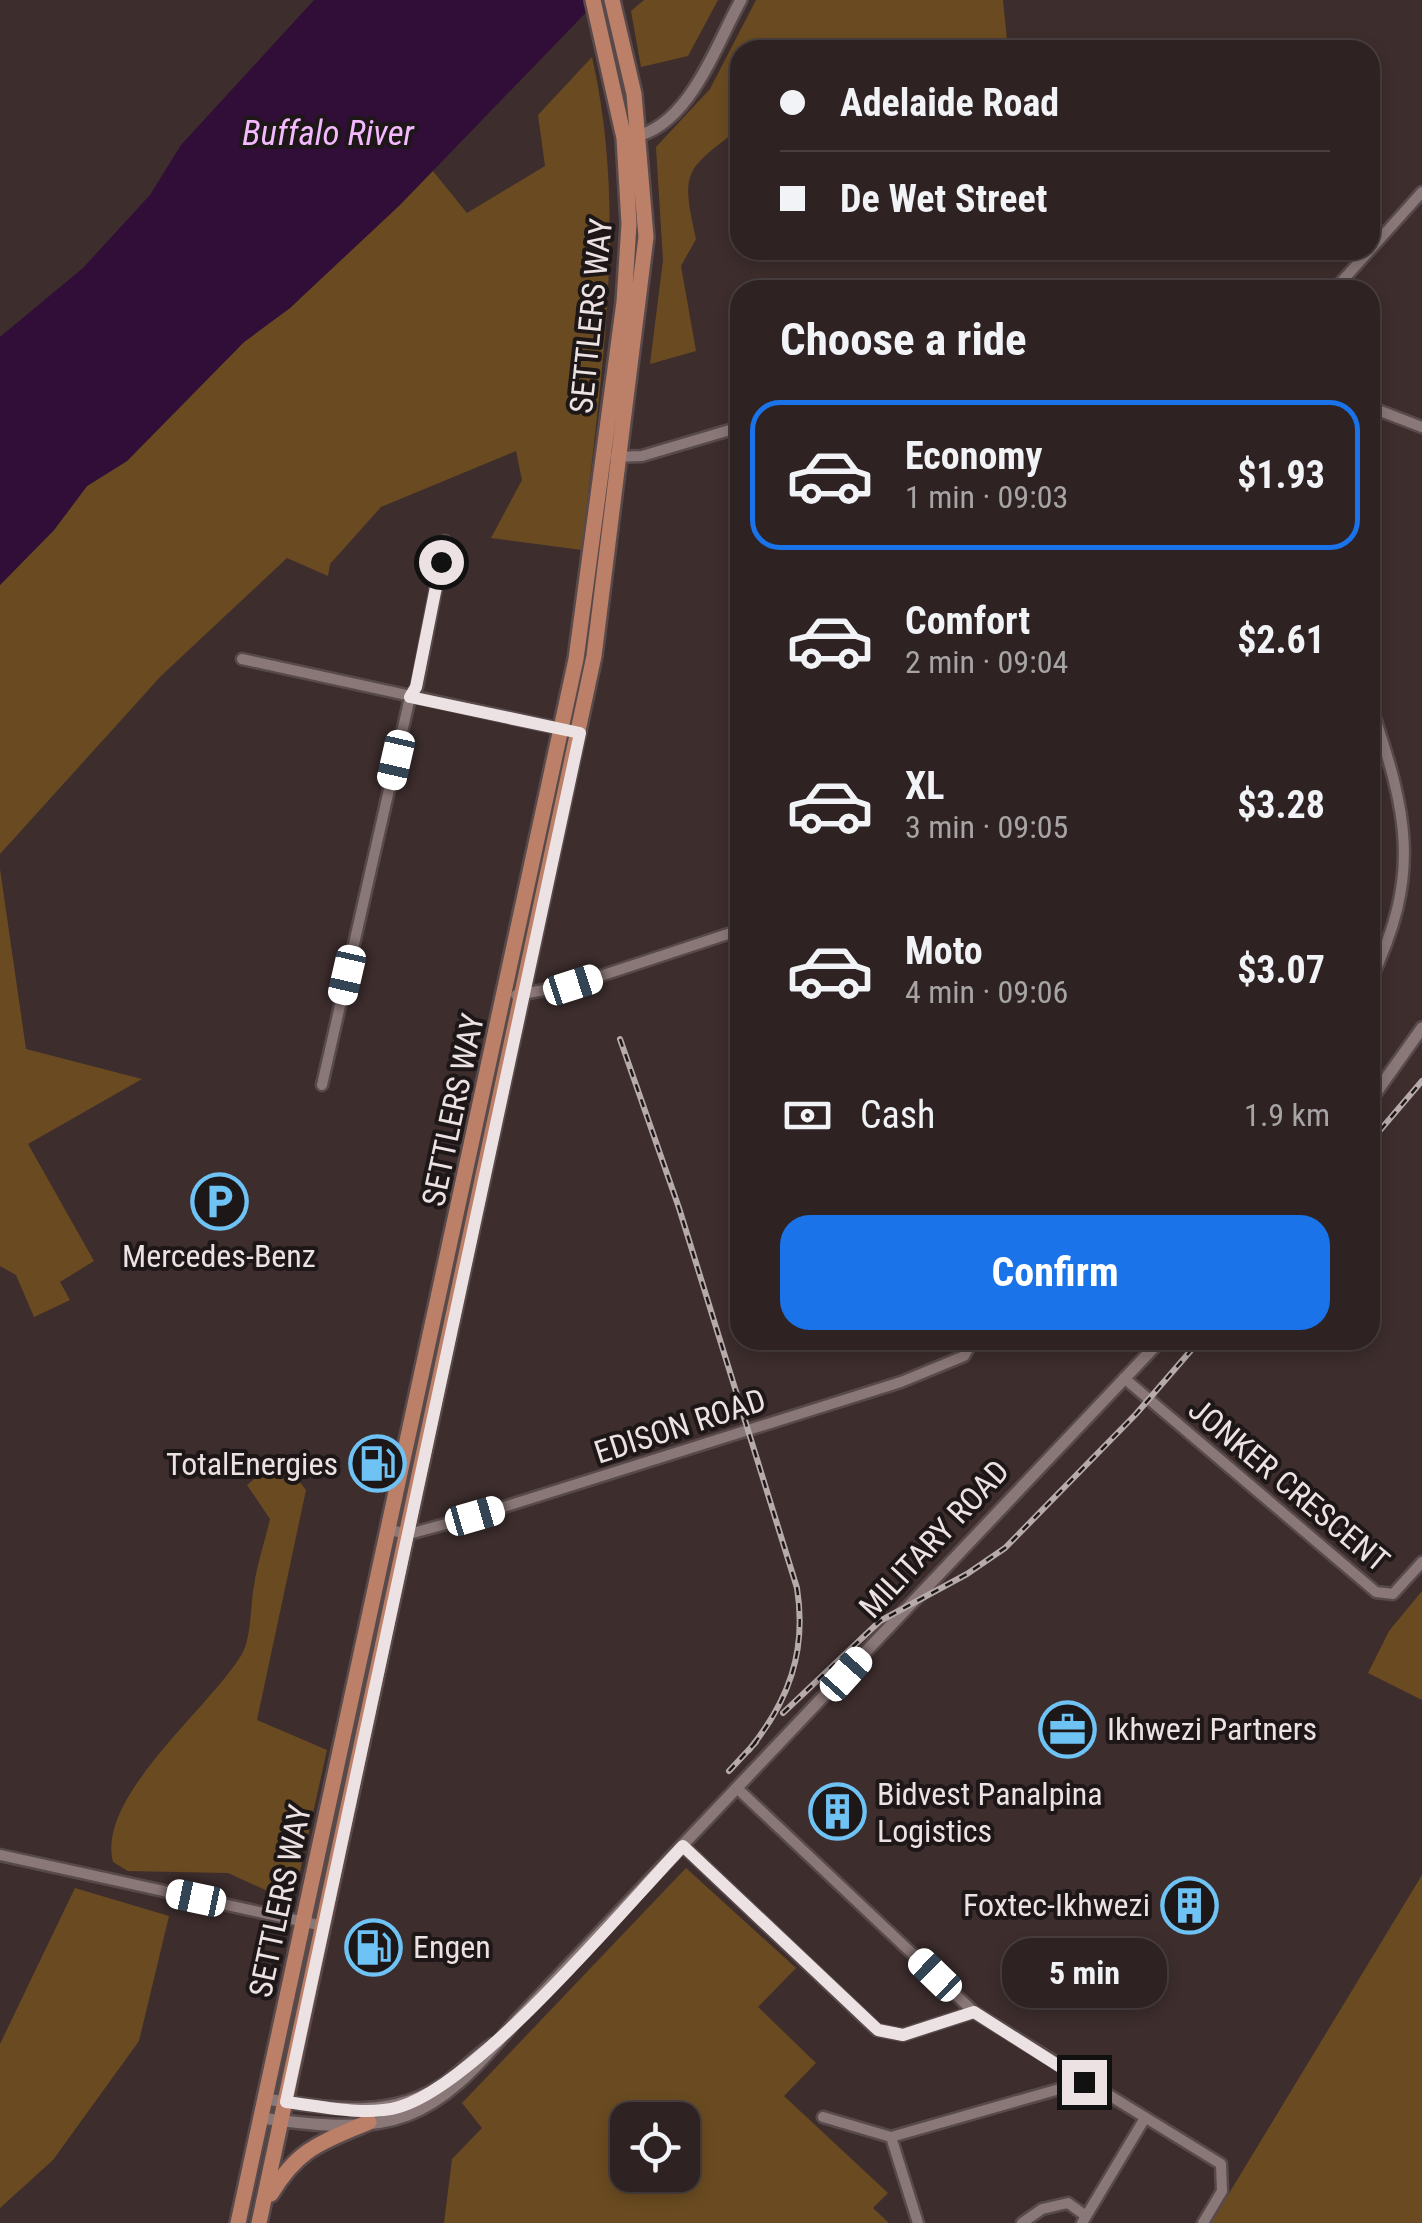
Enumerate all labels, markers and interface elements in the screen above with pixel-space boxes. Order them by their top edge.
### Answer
text: Adelaide Road [840,81,1059,125]
water label: Buffalo River [242,113,415,154]
text: De Wet Street [840,177,1047,221]
street label: SETTLERS WAY [562,216,620,415]
text: Choose a ride [780,313,1027,366]
icon: car [785,430,875,520]
text: Economy [905,434,1042,478]
text: $1.93 [1237,453,1325,497]
text: 1 min · 09:03 [905,478,1068,516]
route start [419,540,464,585]
icon: car [785,595,875,685]
text: Comfort [905,599,1030,643]
text: $2.61 [1237,618,1325,662]
text: 2 min · 09:04 [905,643,1068,681]
car [375,727,417,793]
icon: car [785,760,875,850]
text: XL [905,764,944,808]
text: $3.28 [1237,783,1325,827]
text: 3 min · 09:05 [905,808,1068,846]
icon: car [785,925,875,1015]
text: Moto [905,929,983,973]
car [326,942,368,1008]
text: $3.07 [1237,948,1325,992]
car [540,961,606,1009]
text: 4 min · 09:06 [905,973,1068,1011]
street label: SETTLERS WAY [414,1010,492,1210]
icon: cash [780,1088,835,1143]
text: Cash [860,1093,935,1137]
text: 1.9 km [1244,1096,1330,1134]
parking icon: Mercedes-Benz [189,1172,249,1232]
button: Confirm [780,1215,1330,1330]
place label: Mercedes-Benz [122,1237,316,1275]
street label: EDISON ROAD [590,1380,770,1472]
street label: JONKER CRESCENT [1181,1390,1397,1580]
fuel station icon: TotalEnergies [347,1434,407,1494]
place label: TotalEnergies [166,1445,338,1483]
street label: MILITARY ROAD [851,1452,1017,1626]
car [442,1493,508,1539]
car [815,1642,877,1706]
office icon: Ikhwezi Partners [1038,1699,1098,1759]
place label: Ikhwezi Partners [1107,1710,1317,1748]
place label: Bidvest Panalpina Logistics [877,1775,1103,1850]
building icon: Bidvest Panalpina Logistics [808,1782,868,1842]
street label: SETTLERS WAY [241,1801,319,2001]
building icon: Foxtec-Ikhwezi [1159,1875,1219,1935]
car [164,1877,228,1919]
place label: Foxtec-Ikhwezi [963,1886,1150,1924]
fuel station icon: Engen [344,1917,404,1977]
place label: Engen [413,1928,491,1966]
callout: 5 min [1002,1937,1166,2007]
car [903,1943,967,2007]
text: 5 min [1049,1954,1120,1992]
route end [1062,2060,1107,2105]
map controls [610,2102,700,2192]
button: locate [610,2102,700,2192]

